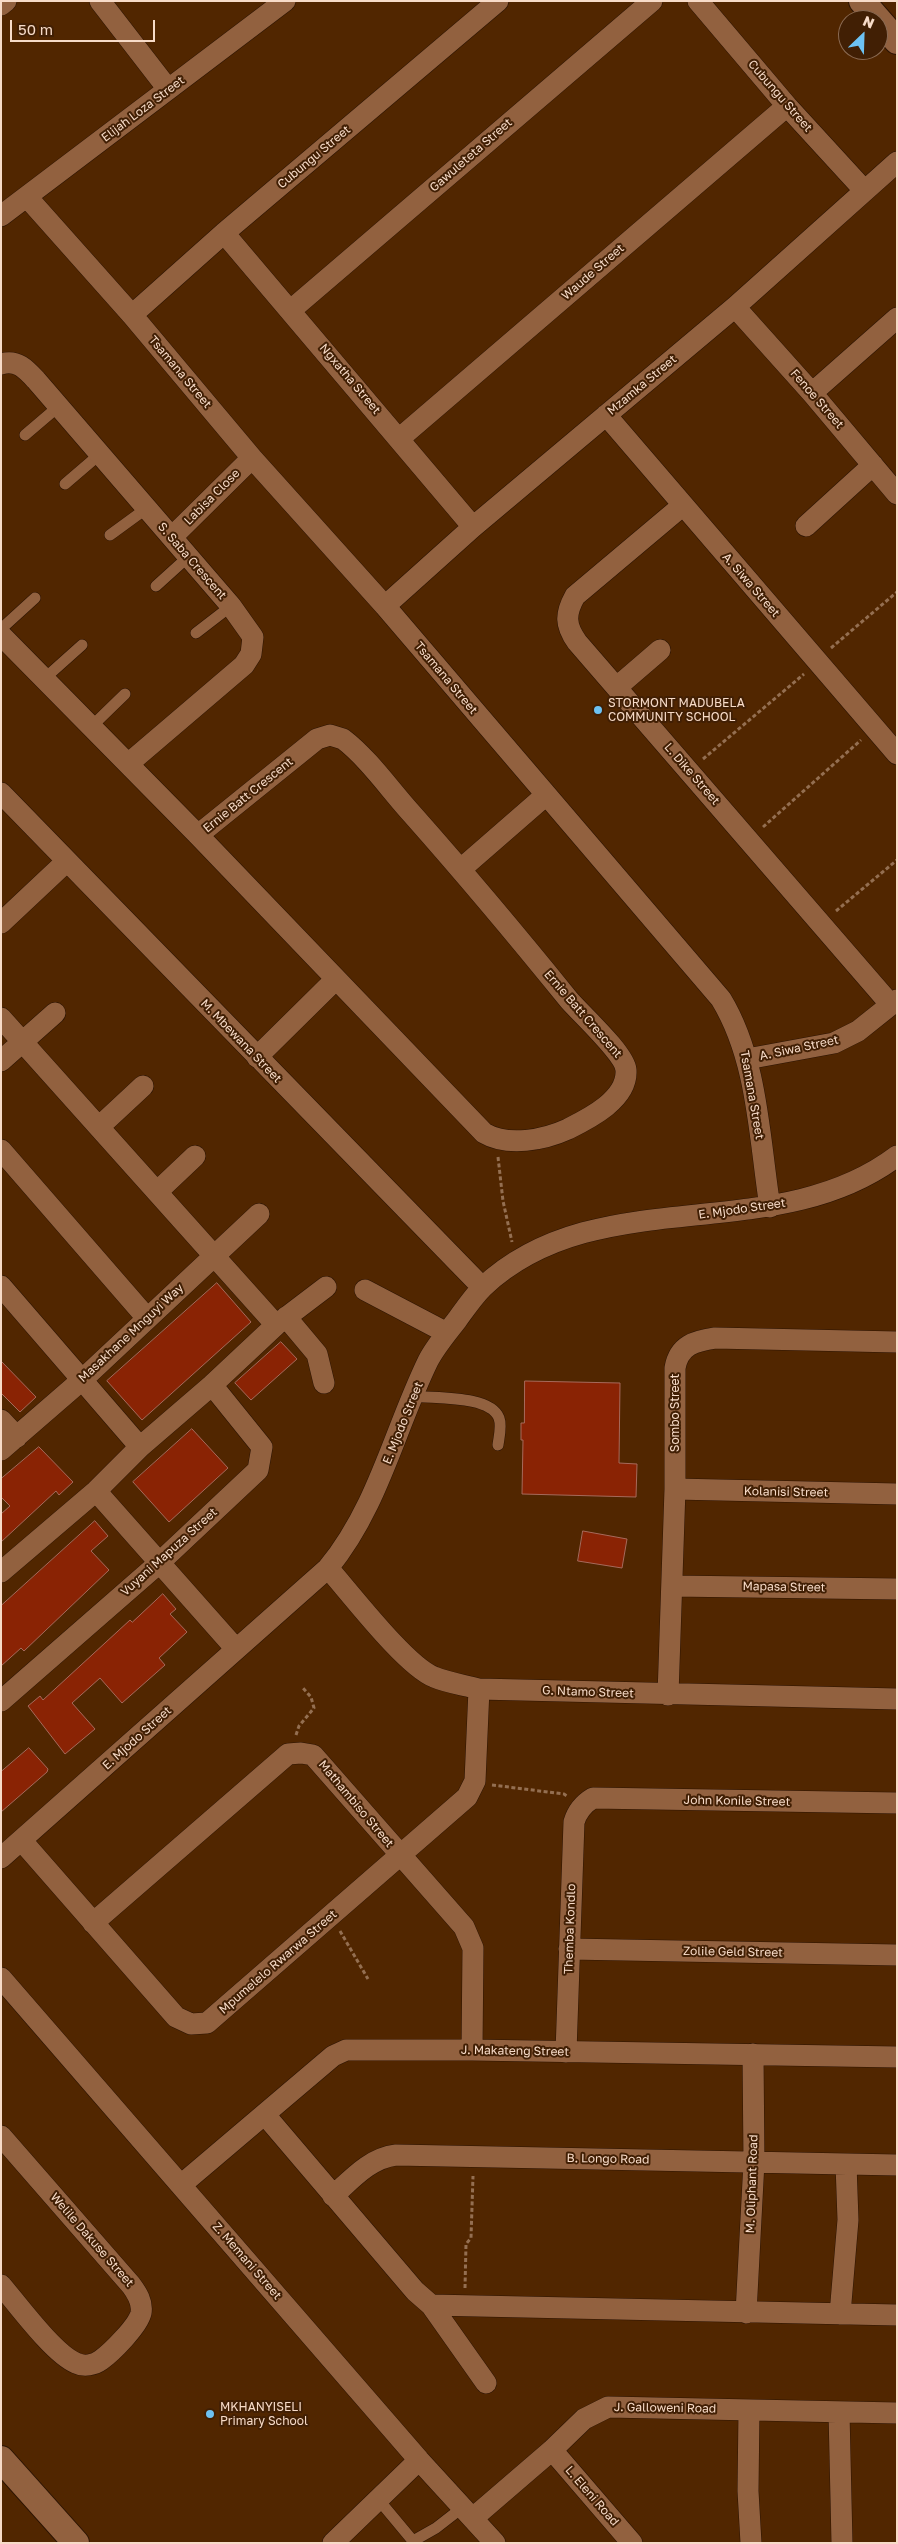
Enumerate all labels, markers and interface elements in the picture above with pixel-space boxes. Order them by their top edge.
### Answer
scale bar [12,10,158,42]
north arrow [838,10,888,60]
text: N [861,12,877,32]
text: 50 m [18,20,53,38]
street label: Cubungu Street [745,57,815,135]
street label: Elijah Loza Street [99,73,187,145]
street label: Gawuleteta Street [427,115,515,195]
street label: Cubungu Street [275,122,353,192]
street label: Waude Street [559,241,627,303]
street label: Tsamana Street [146,333,214,411]
street label: Ngxatha Street [316,341,384,417]
street label: Mzamka Street [605,352,679,418]
street label: Fenoe Street [787,366,847,432]
street label: Labisa Close [181,466,243,528]
street label: S. Saba Crescent [155,520,229,602]
street label: A. Siwa Street [719,550,783,620]
street label: Tsamana Street [412,639,480,717]
place label: STORMONT MADUBELA COMMUNITY SCHOOL [608,696,745,724]
marker: STORMONT MADUBELA COMMUNITY SCHOOL [592,704,604,716]
street label: L. Dike Street [661,740,723,808]
street label: Ernie Batt Crescent [200,754,296,836]
street label: Ernie Batt Crescent [541,967,625,1061]
street label: M. Mbewana Street [197,996,285,1086]
street label: A. Siwa Street [758,1033,840,1063]
street label: Tsamana Street [737,1049,767,1141]
street label: E. Mjodo Street [698,1196,786,1222]
street label: Masakhane Mnguyi Way [76,1281,186,1385]
street label: Sombo Street [668,1374,682,1452]
street label: E. Mjodo Street [380,1380,426,1466]
street label: Kolanisi Street [744,1484,828,1500]
street label: Vuyani Mapuza Street [118,1505,220,1599]
street label: Mapasa Street [742,1579,826,1595]
street label: G. Ntamo Street [542,1683,634,1701]
street label: E. Mjodo Street [100,1703,174,1773]
street label: Mathambiso Street [315,1758,397,1850]
street label: John Konile Street [684,1793,790,1809]
street label: Themba Kondlo [561,1884,579,1974]
street label: Mpumelelo Rwarwa Street [216,1907,340,2017]
street label: Zolile Geld Street [683,1944,783,1960]
street label: J. Makateng Street [461,2043,569,2059]
street label: M. Oliphant Road [743,2134,761,2234]
street label: B. Longo Road [566,2151,650,2167]
street label: Welile Dakuse Street [47,2190,137,2290]
street label: Z. Memani Street [210,2219,284,2303]
place label: MKHANYISELI Primary School [220,2400,308,2428]
street label: J. Galloweni Road [614,2400,716,2416]
marker: MKHANYISELI Primary School [204,2408,216,2420]
street label: L. Eleni Road [562,2463,622,2529]

